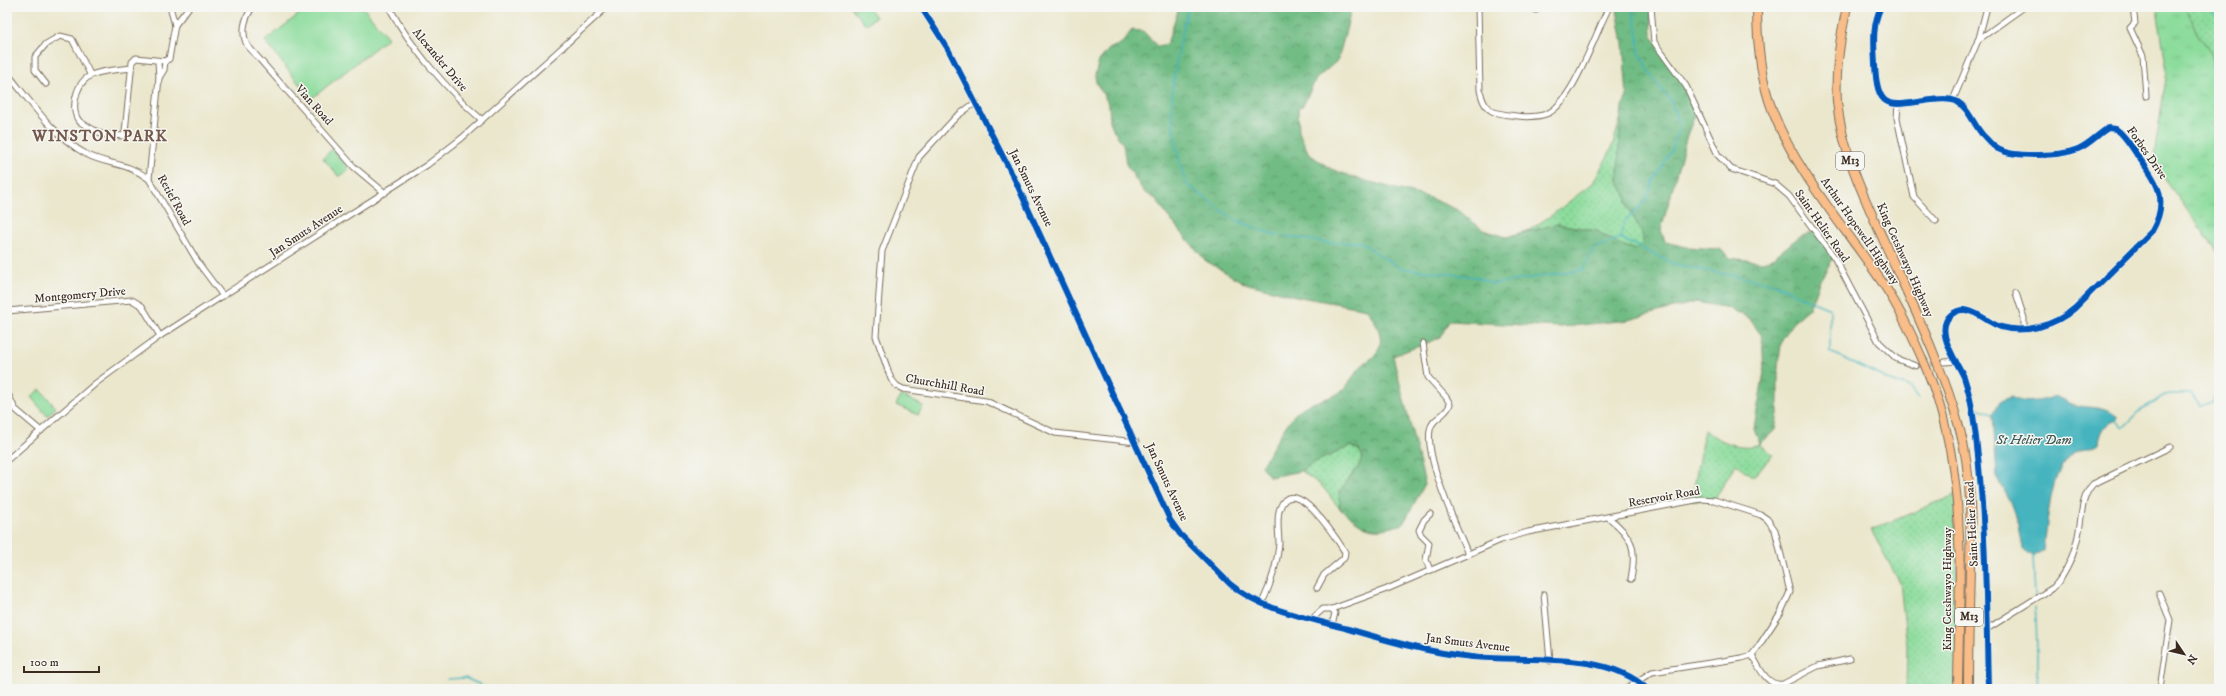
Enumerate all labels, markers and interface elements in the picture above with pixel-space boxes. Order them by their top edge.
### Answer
street label: Alexander Drive [409,25,471,95]
street label: Vian Road [291,81,336,128]
street label: Forbes Drive [2123,124,2171,182]
district label: WINSTON PARK [31,126,168,146]
street label: Jan Smuts Avenue [1005,146,1056,229]
road number: M13 [1836,152,1864,170]
street label: Retief Road [154,172,194,228]
street label: Arthur Hopewell Highway [1817,174,1903,288]
street label: Saint Helier Road [1791,187,1853,265]
street label: King Cetshwayo Highway [1873,200,1937,320]
street label: Jan Smuts Avenue [266,202,346,261]
street label: Montgomery Drive [34,284,126,306]
street label: Churchhill Road [904,371,986,399]
water label: St Helier Dam [1995,432,2072,448]
street label: Jan Smuts Avenue [1142,440,1192,524]
street label: Saint Helier Road [1962,481,1982,567]
street label: Reservoir Road [1627,483,1701,511]
street label: King Cetshwayo Highway [1940,527,1955,651]
road number: M13 [1955,608,1983,626]
street label: Jan Smuts Avenue [1424,630,1511,656]
north arrow [2164,634,2204,674]
scale bar [24,648,99,674]
text: N [2183,651,2200,667]
text: 100 m [30,655,59,670]

